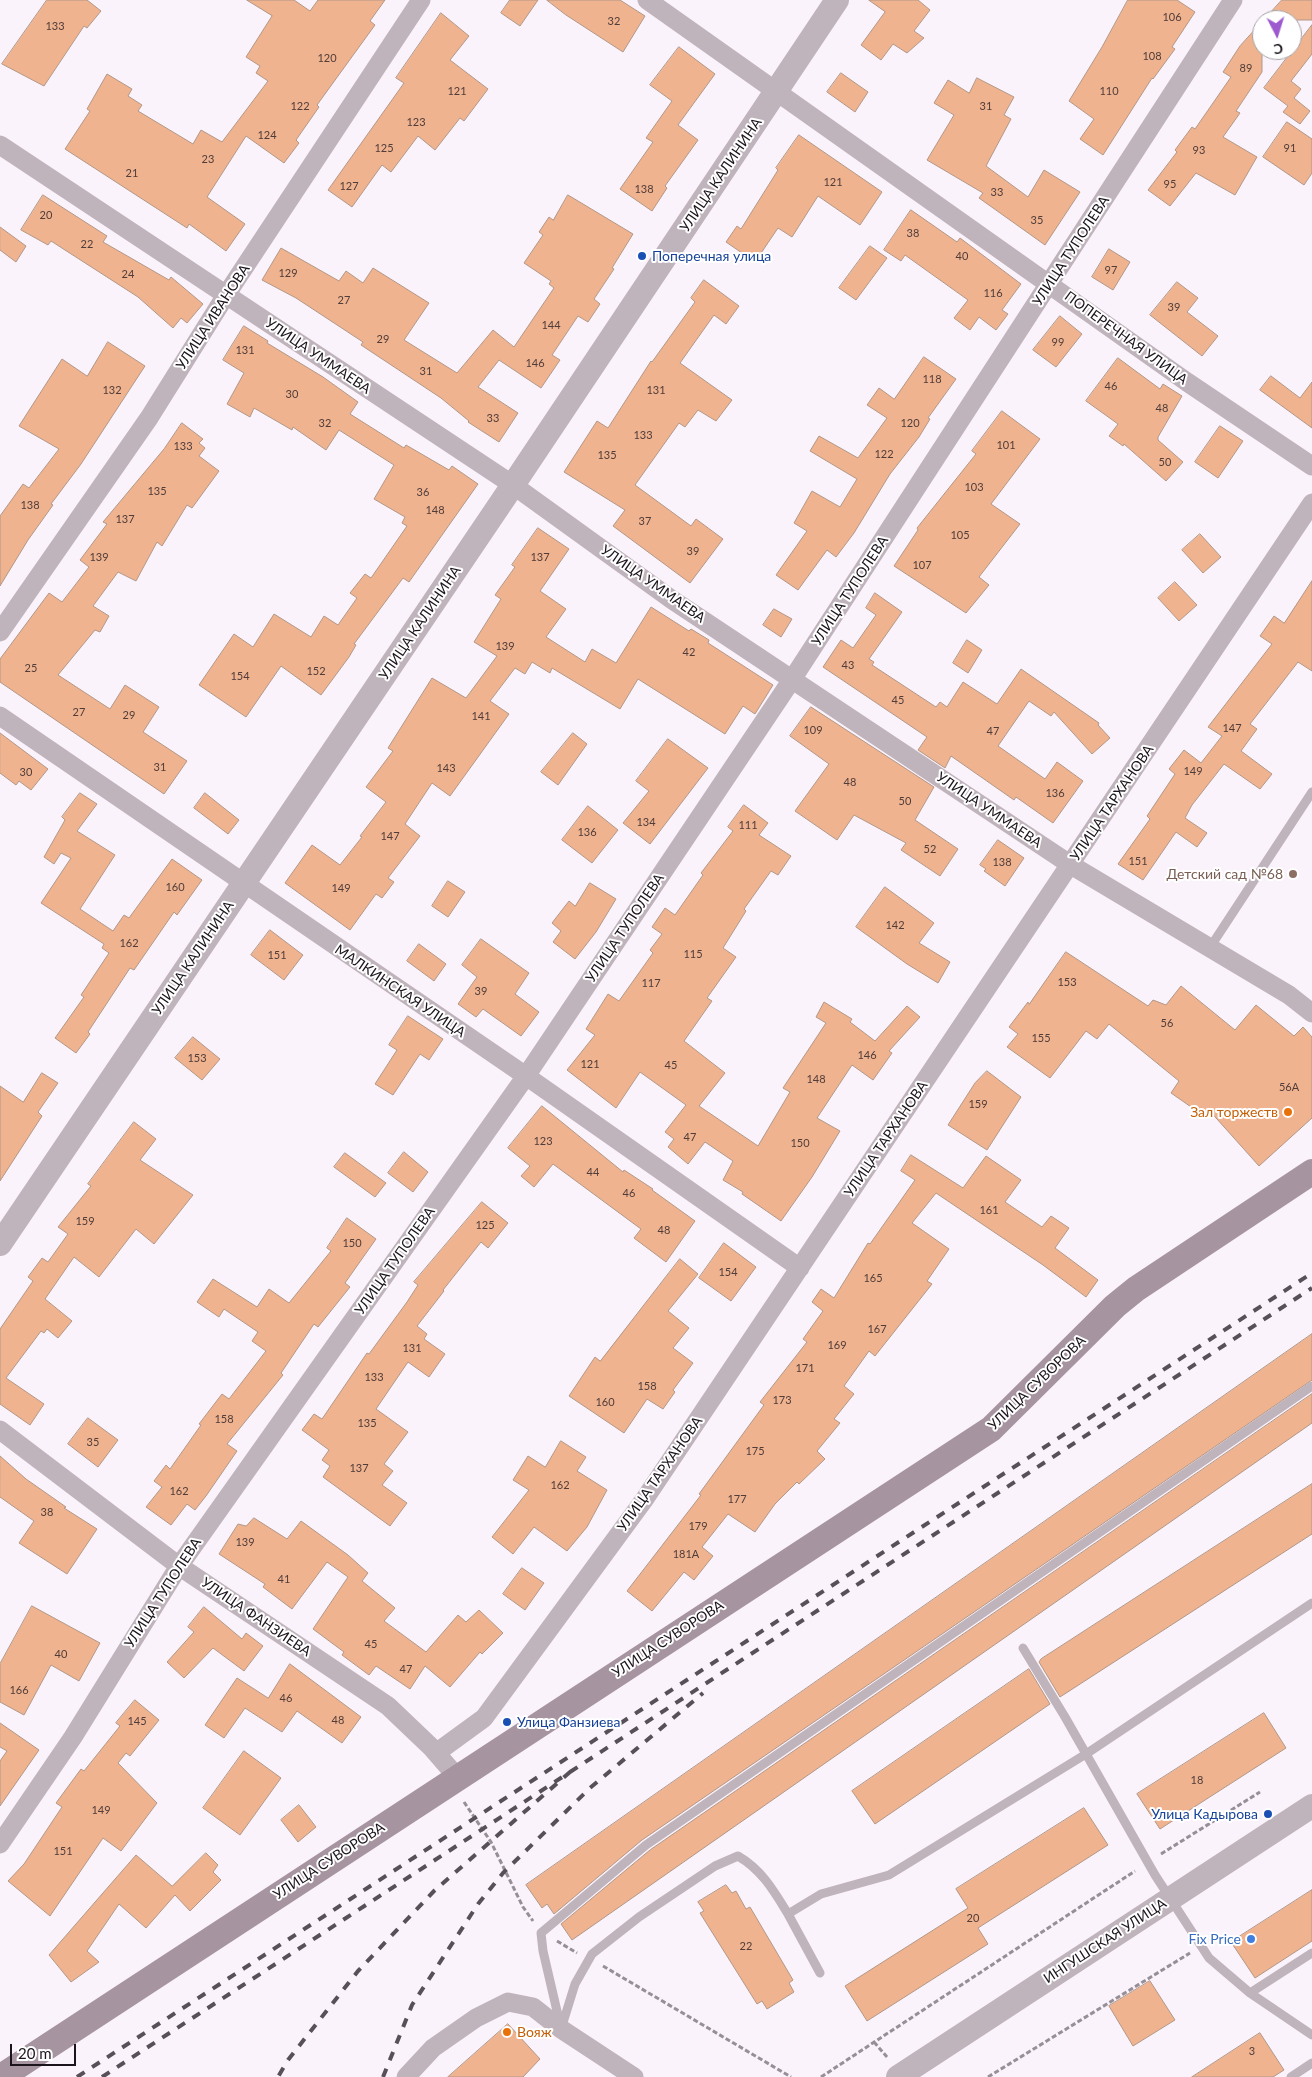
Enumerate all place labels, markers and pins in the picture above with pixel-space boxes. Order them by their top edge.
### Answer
place label: Поперечная улица [652,248,771,264]
marker: Поперечная улица [636,250,648,262]
place label: Детский сад №68 [1166,866,1283,882]
marker: Детский сад №68 [1287,868,1299,880]
place label: Зал торжеств [1190,1104,1278,1120]
marker: Зал торжеств [1282,1106,1294,1118]
place label: Улица Фанзиева [517,1714,620,1730]
marker: Улица Фанзиева [501,1716,513,1728]
place label: Улица Кадырова [1151,1806,1258,1822]
marker: Улица Кадырова [1262,1808,1274,1820]
place label: Fix Price [1189,1931,1241,1947]
marker: Fix Price [1245,1933,1257,1945]
place label: Вояж [517,2024,552,2040]
marker: Вояж [501,2026,513,2038]

